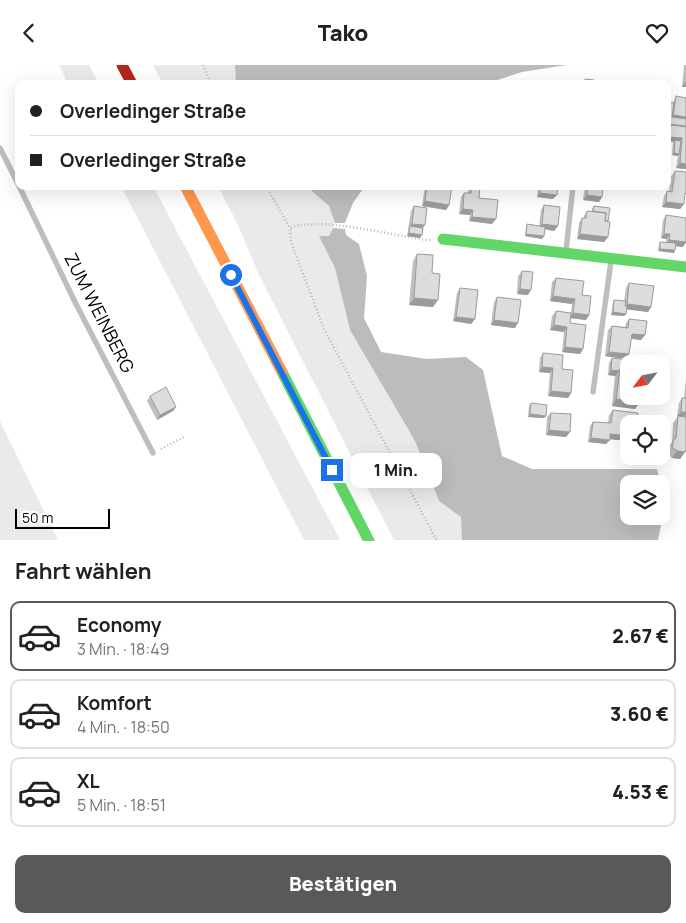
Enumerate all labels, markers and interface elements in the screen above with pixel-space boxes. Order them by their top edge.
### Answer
text: Tako [318,18,368,48]
icon: back [15,19,43,47]
icon: heart [643,19,671,47]
text: Overledinger Straße [60,98,246,124]
text: Overledinger Straße [60,147,246,173]
street label: ZUM WEINBERG [59,249,141,377]
route start [220,264,242,286]
north arrow [620,355,670,405]
map controls [620,355,670,525]
button: locate [620,415,670,465]
callout: 1 Min. [350,453,442,487]
route end [321,459,343,481]
text: 1 Min. [374,459,418,481]
button: layers [620,475,670,525]
scale bar [15,505,110,529]
text: 50 m [22,508,53,527]
text: Fahrt wählen [15,556,152,586]
text: Economy [77,612,161,638]
icon: car [17,614,62,659]
text: 2.67 € [612,623,669,649]
text: 3 Min. · 18:49 [77,638,169,660]
text: Komfort [77,690,152,716]
icon: car [17,692,62,737]
text: 3.60 € [610,701,669,727]
text: 4 Min. · 18:50 [77,716,170,738]
text: XL [77,768,100,794]
icon: car [17,770,62,815]
text: 4.53 € [612,779,669,805]
text: 5 Min. · 18:51 [77,794,166,816]
button: Bestätigen [15,855,671,913]

